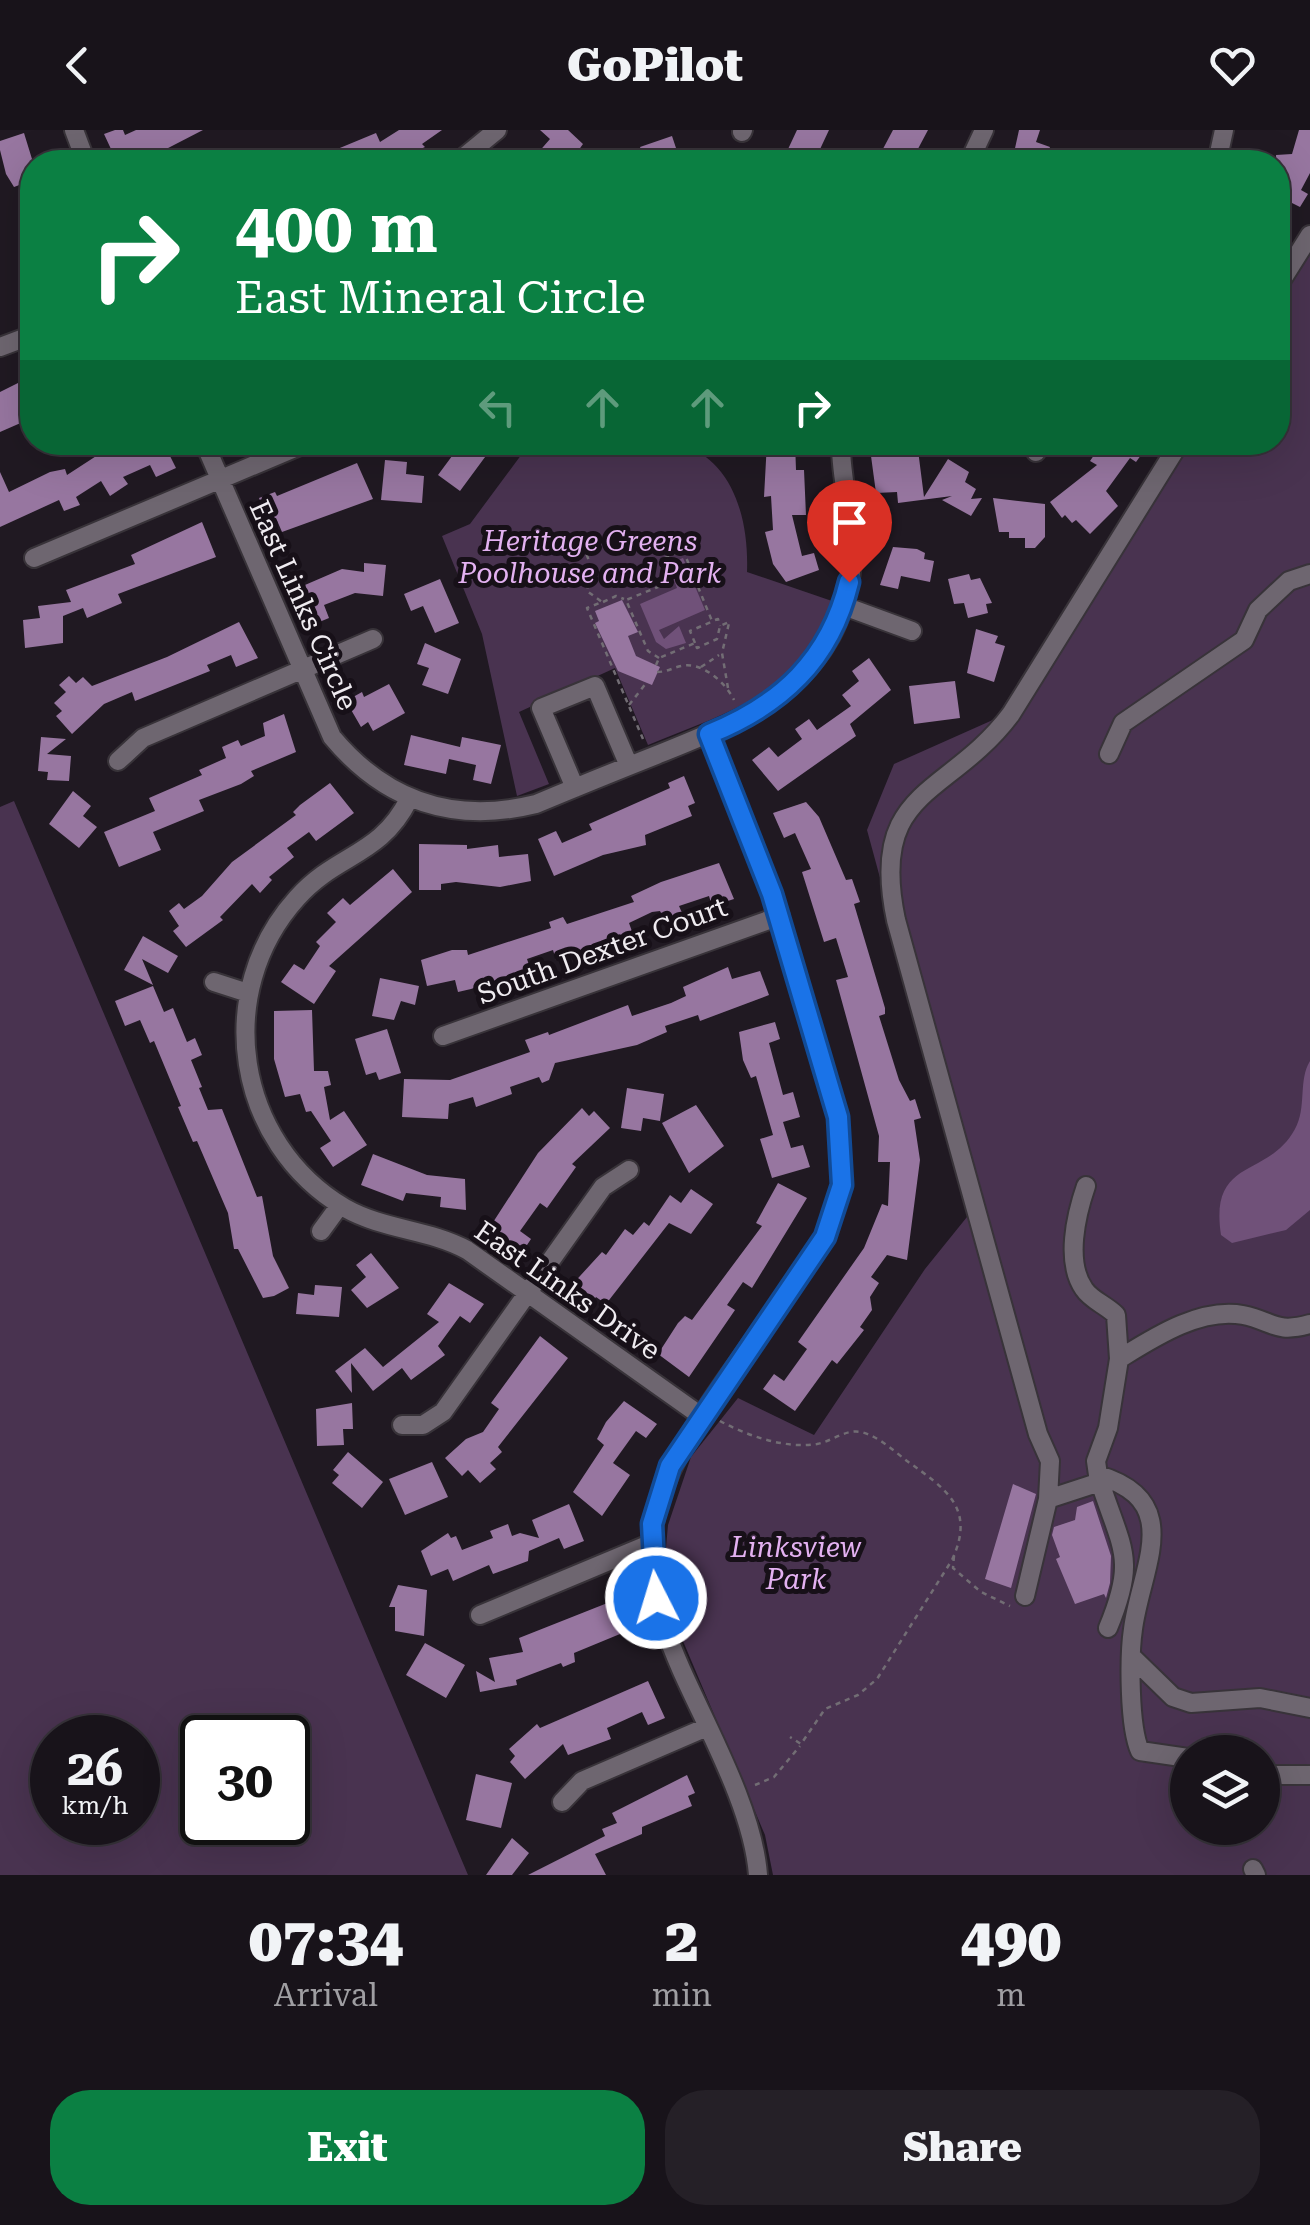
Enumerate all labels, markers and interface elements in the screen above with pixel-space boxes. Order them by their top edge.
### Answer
icon: back [50,38,105,93]
icon: heart [1205,38,1260,93]
text: GoPilot [567,39,743,92]
text: 400 m [235,187,438,269]
icon: right [70,190,200,320]
text: East Mineral Circle [235,271,646,324]
icon: left [470,380,525,435]
icon: ahead [575,380,630,435]
icon: ahead [680,380,735,435]
icon: right [785,380,840,435]
pin [807,480,892,583]
street label: East Links Circle [242,495,365,715]
icon: arrive [822,495,877,550]
park label: Heritage Greens Poolhouse and Park [458,525,722,590]
street label: South Dexter Court [473,890,732,1011]
street label: East Links Drive [469,1214,667,1367]
park label: Linksview Park [730,1531,862,1596]
position arrow [604,1546,708,1650]
speed limit sign: 30 [180,1715,310,1845]
map controls [1170,1735,1280,1845]
button: layers [1170,1735,1280,1845]
text: 26 [67,1739,123,1797]
text: km/h [62,1791,128,1820]
text: 07:34 [249,1905,403,1976]
text: 2 [665,1905,699,1976]
text: 490 [960,1905,1061,1976]
text: Arrival [274,1976,378,2014]
text: min [652,1976,712,2014]
text: m [996,1976,1025,2014]
button: Exit [50,2090,645,2205]
button: Share [665,2090,1260,2205]

